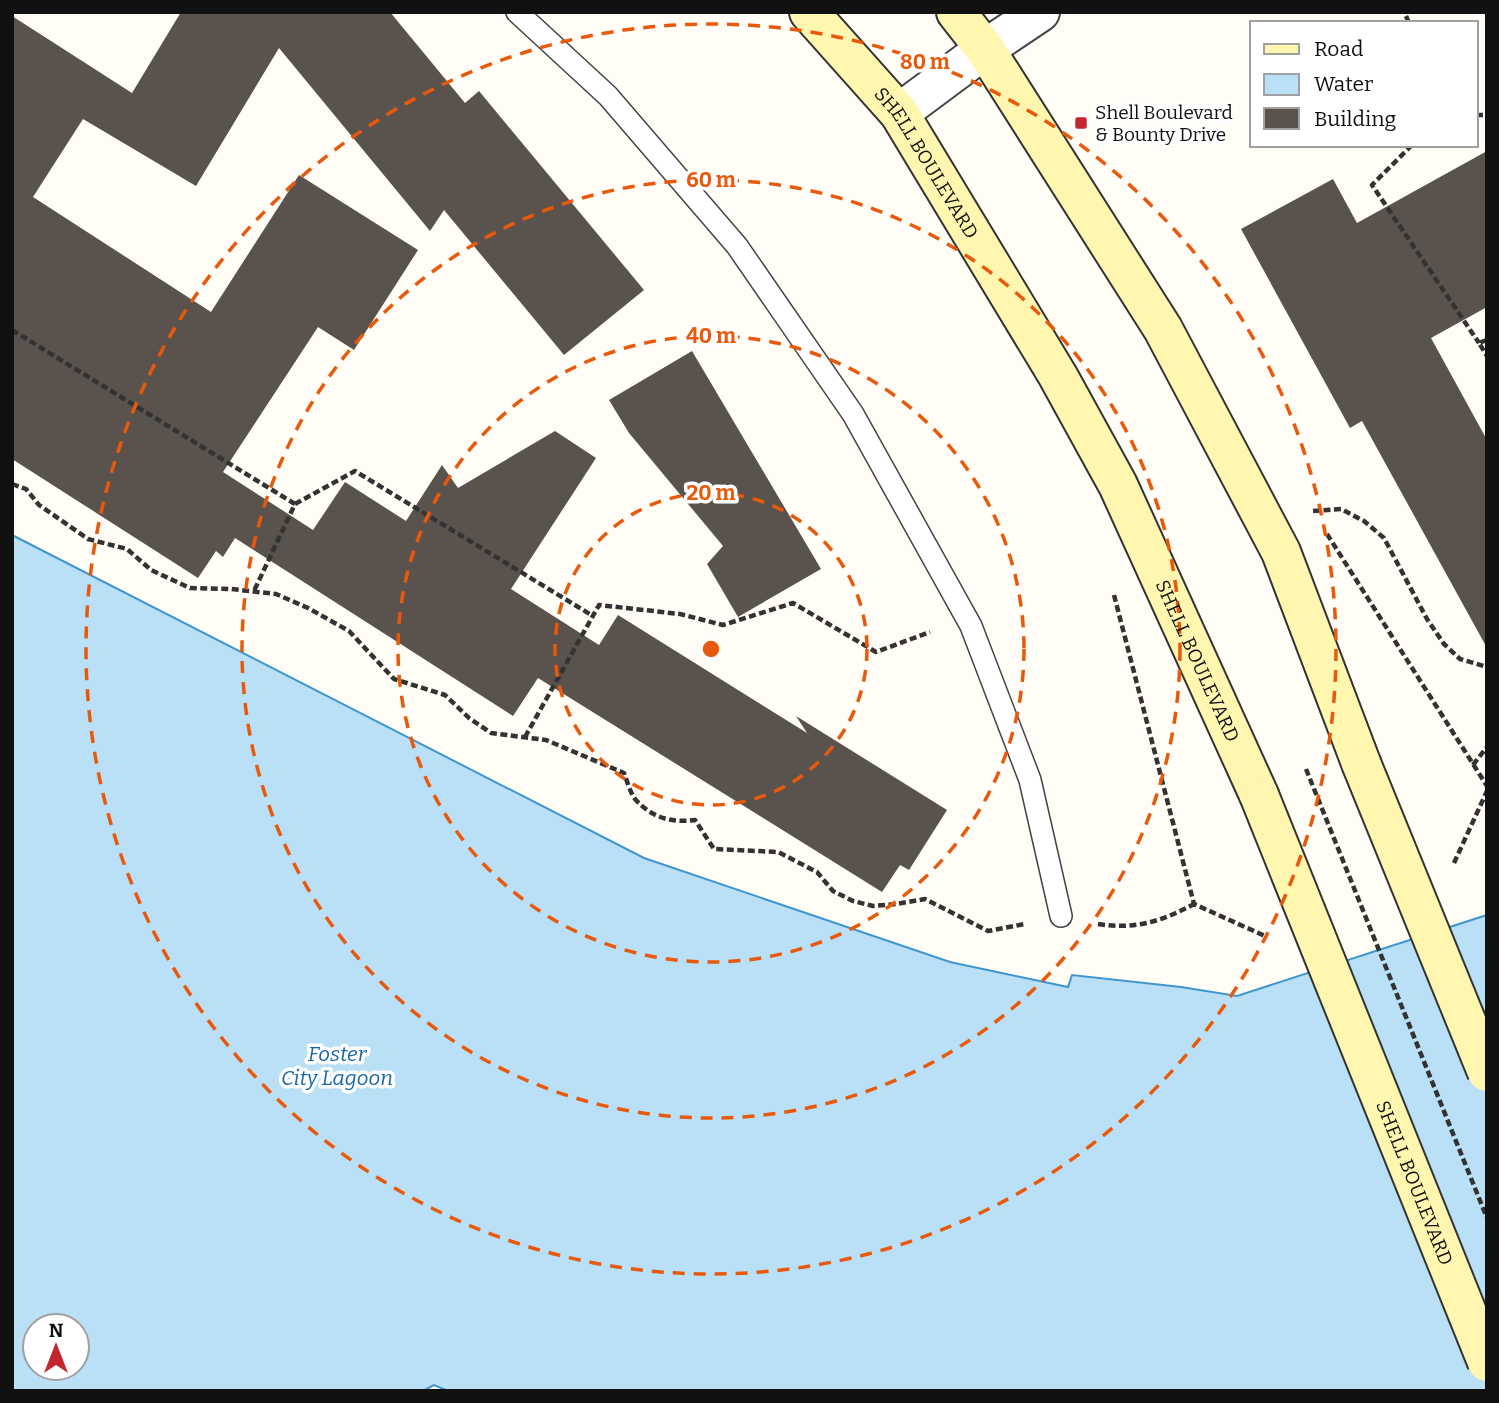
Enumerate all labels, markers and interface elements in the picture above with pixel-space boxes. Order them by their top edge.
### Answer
legend [1250,21,1478,147]
text: Road [1314,36,1363,62]
text: 80 m [900,49,950,75]
text: Water [1314,71,1373,97]
street label: SHELL BOULEVARD [870,82,984,242]
place label: Shell Boulevard & Bounty Drive [1095,101,1233,146]
text: Building [1314,106,1397,132]
marker: Shell Boulevard & Bounty Drive [1073,115,1089,131]
text: 60 m [686,167,736,193]
text: 40 m [686,323,736,349]
text: 20 m [687,480,735,506]
street label: SHELL BOULEVARD [1151,576,1245,745]
centre of rings [699,637,723,661]
water label: Foster City Lagoon [281,1041,393,1091]
street label: SHELL BOULEVARD [1372,1097,1458,1268]
north arrow [21,1312,91,1382]
text: N [49,1319,64,1342]

